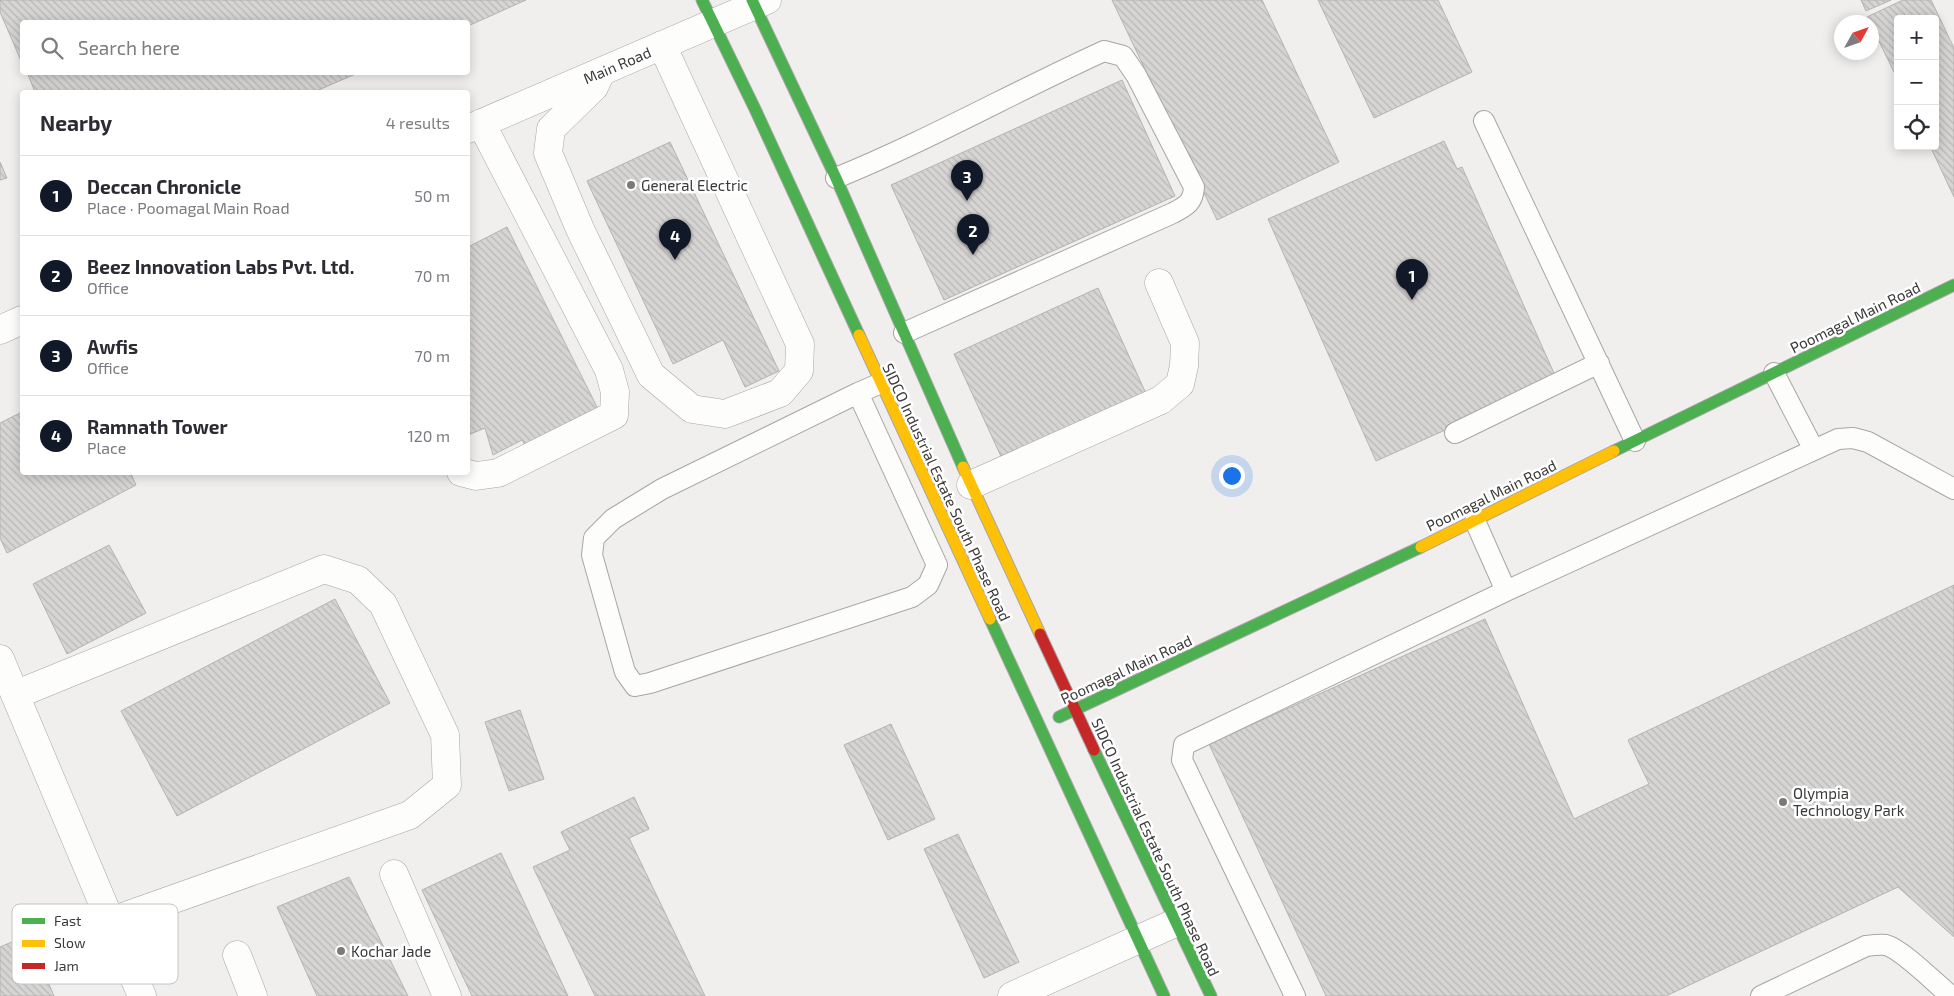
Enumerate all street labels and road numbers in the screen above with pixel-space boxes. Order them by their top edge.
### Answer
street label: Main Road [580,43,654,87]
street label: Poomagal Main Road [1787,278,1923,356]
street label: SIDCO Industrial Estate South Phase Road [879,360,1015,624]
street label: Poomagal Main Road [1423,456,1559,534]
street label: Poomagal Main Road [1057,631,1195,707]
street label: SIDCO Industrial Estate South Phase Road [1088,715,1224,979]

